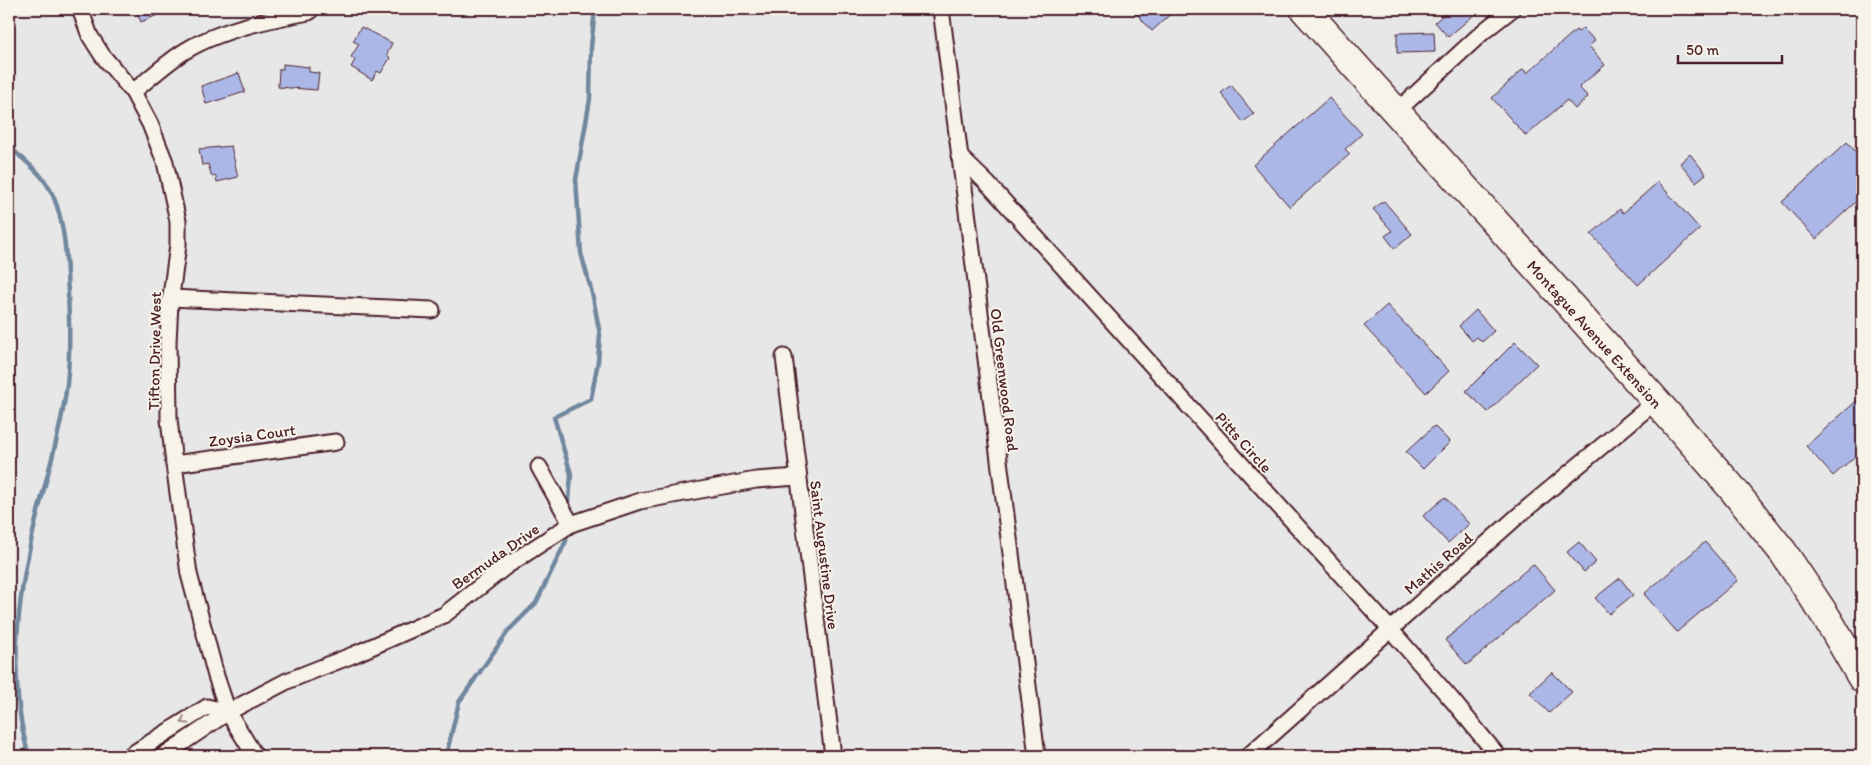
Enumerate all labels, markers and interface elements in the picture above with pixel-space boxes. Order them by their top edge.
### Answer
scale bar [1678,32,1782,64]
text: 50 m [1686,41,1719,59]
street label: Montague Avenue Extension [1523,256,1666,412]
street label: Tifton Drive West [144,291,165,411]
street label: Old Greenwood Road [986,307,1023,453]
street label: Pitts Circle [1211,408,1276,477]
street label: Zoysia Court [207,420,297,451]
street label: Saint Augustine Drive [806,480,843,631]
street label: Bermuda Drive [448,519,543,594]
street label: Mathis Road [1400,528,1477,598]
one-way arrow [180,714,189,724]

